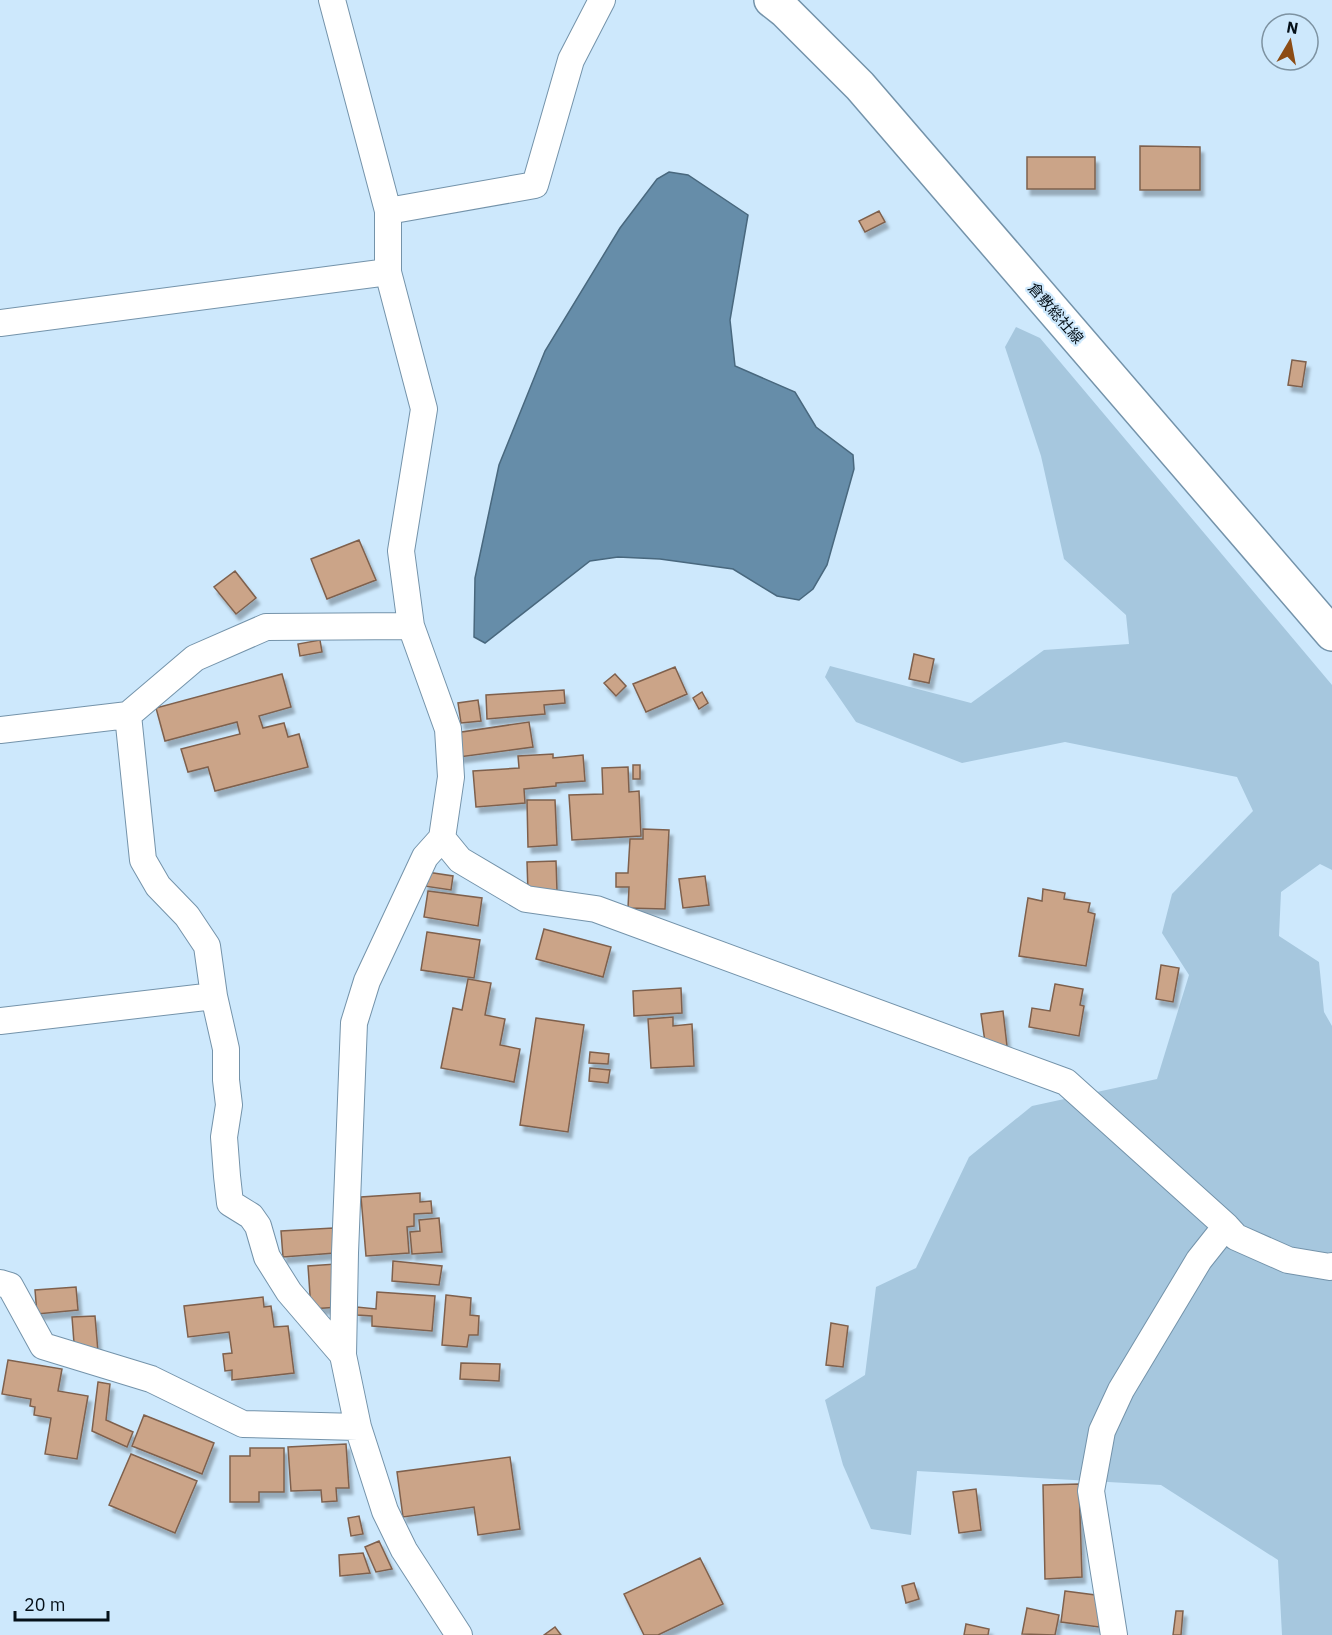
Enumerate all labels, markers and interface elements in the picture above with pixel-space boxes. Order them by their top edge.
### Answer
north arrow [1260,12,1320,72]
text: N [1285,16,1300,38]
street label: 倉敷総社線 [1024,278,1088,348]
scale bar [15,1584,108,1622]
text: 20 m [24,1593,66,1616]

